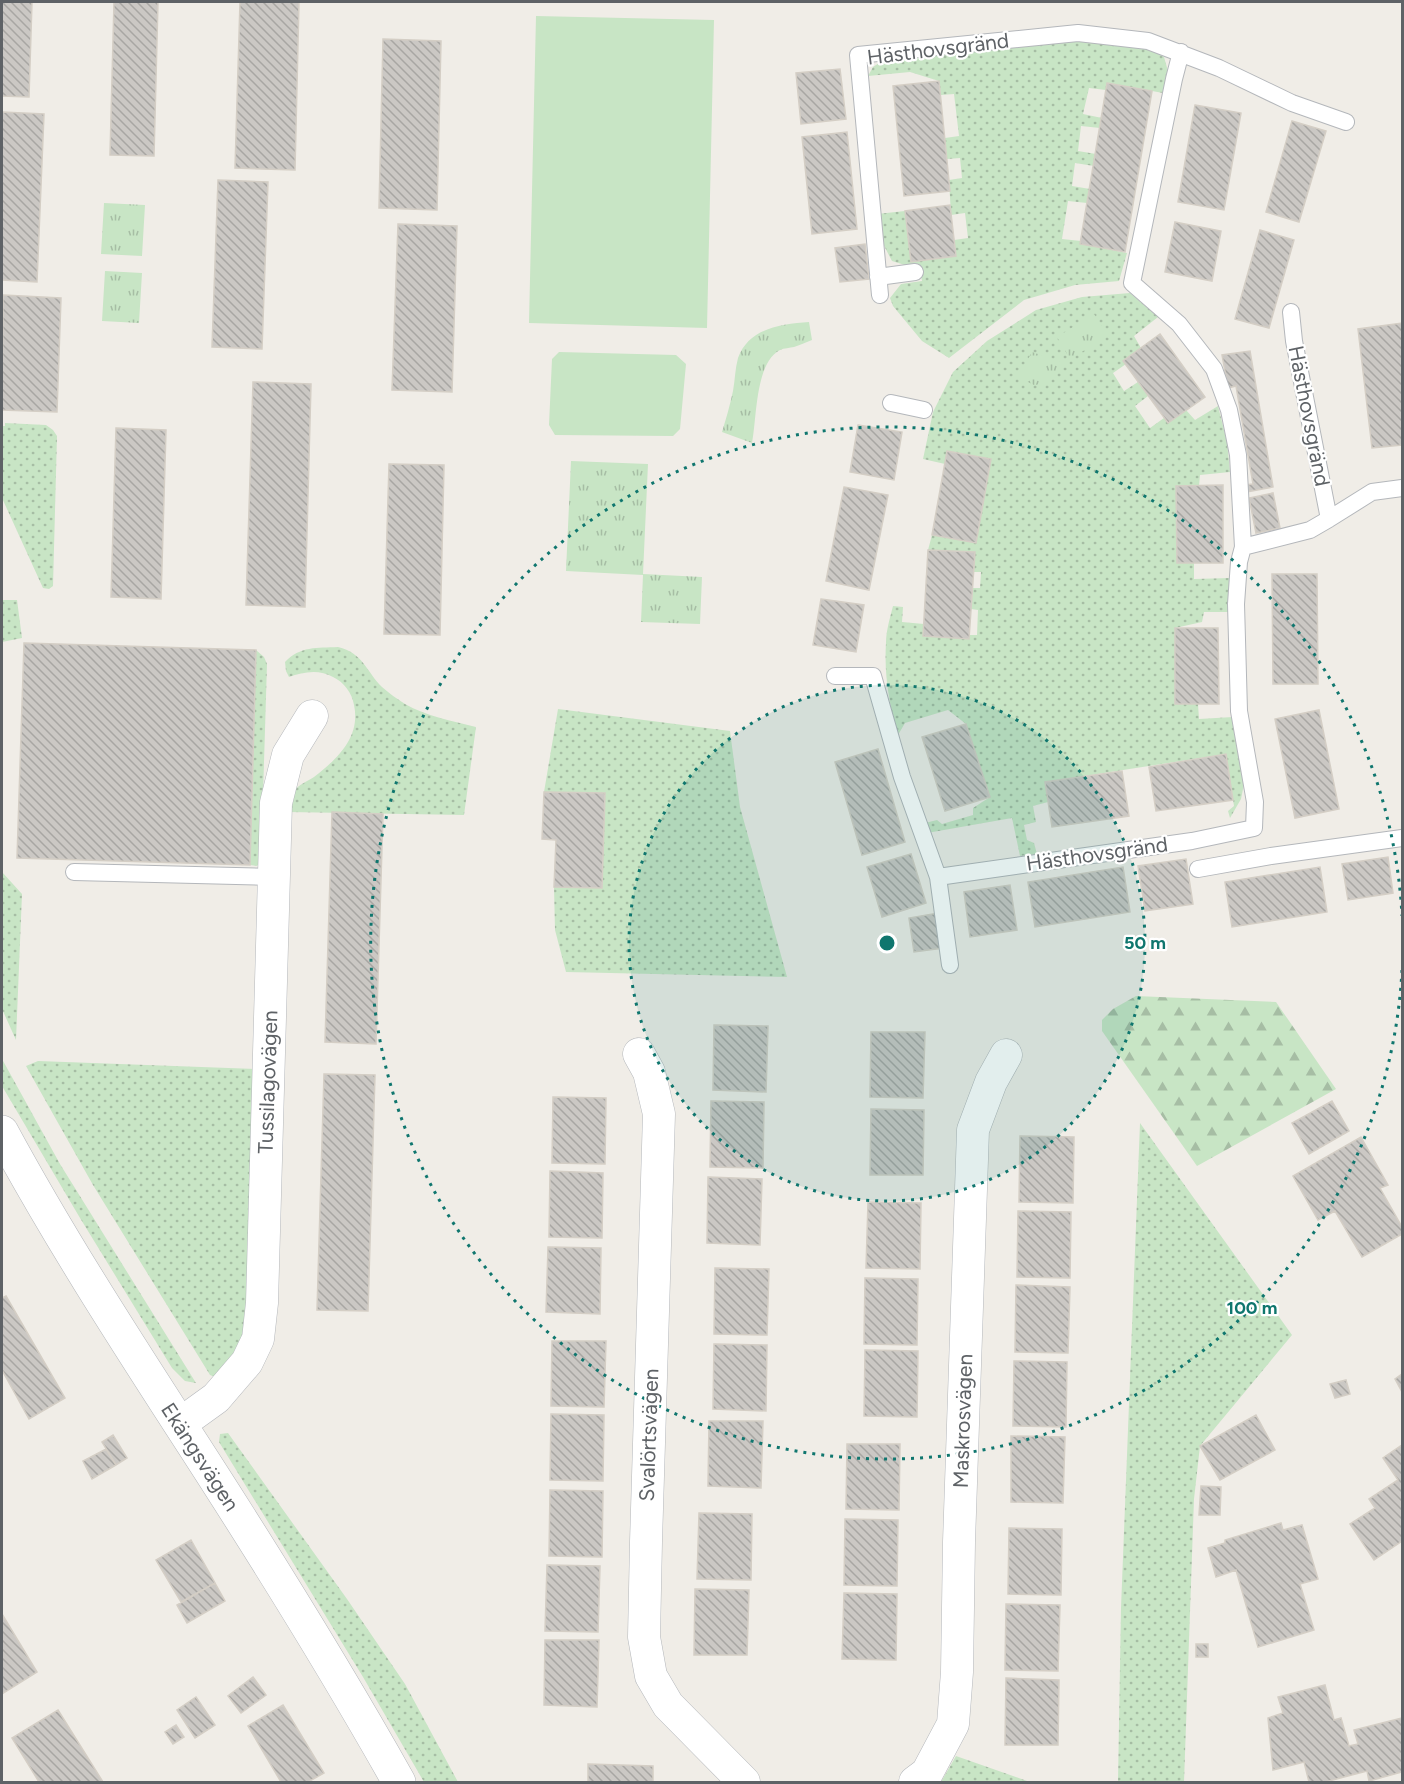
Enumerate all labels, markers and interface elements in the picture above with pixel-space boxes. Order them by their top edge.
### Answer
street label: Hästhovsgränd [866,27,1010,70]
street label: Hästhovsgränd [1284,344,1335,488]
street label: Hästhovsgränd [1025,831,1169,876]
text: 50 m [1124,932,1166,954]
centre of rings [877,933,897,953]
street label: Tussilagovägen [253,1010,282,1154]
text: 100 m [1227,1297,1277,1319]
street label: Maskrosvägen [948,1353,977,1489]
street label: Svalörtsvägen [634,1368,663,1502]
street label: Ekängsvägen [156,1398,245,1516]

